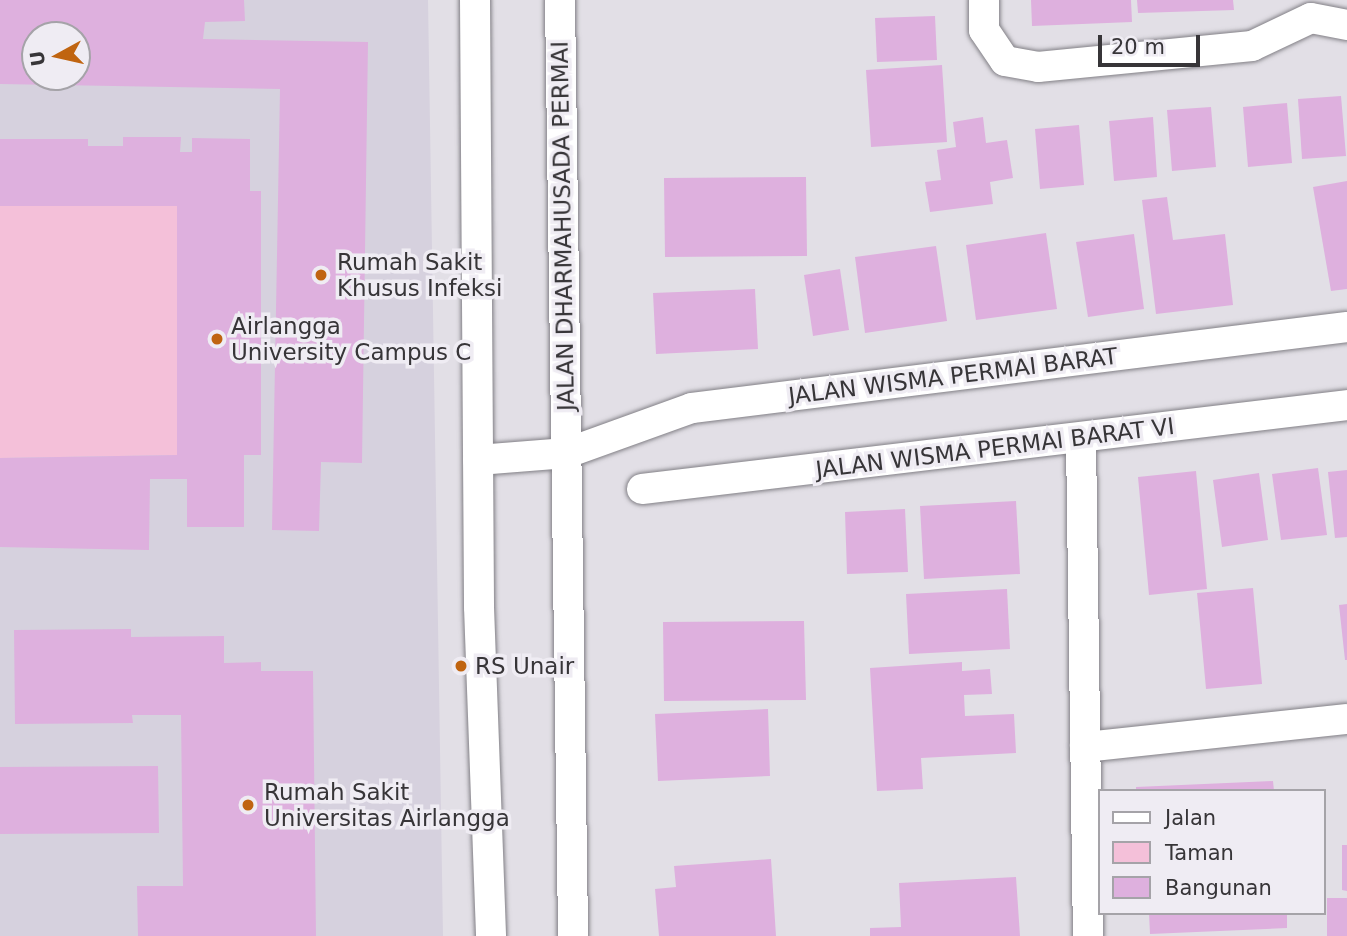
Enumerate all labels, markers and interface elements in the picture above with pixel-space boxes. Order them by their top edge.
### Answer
north arrow [21,21,91,91]
scale bar [1102,21,1204,65]
text: 20 m [1111,35,1165,59]
street label: JALAN DHARMAHUSADA PERMAI [546,41,580,411]
text: U [25,49,49,68]
place label: Rumah Sakit Khusus Infeksi [337,248,502,302]
marker: Rumah Sakit Khusus Infeksi [311,265,331,285]
place label: Airlangga University Campus C [231,312,471,366]
marker: Airlangga University Campus C [209,331,225,347]
street label: JALAN WISMA PERMAI BARAT [787,342,1119,410]
street label: JALAN WISMA PERMAI BARAT VI [814,412,1176,484]
place label: RS Unair [475,652,574,680]
marker: RS Unair [453,658,469,674]
place label: Rumah Sakit Universitas Airlangga [264,778,510,832]
legend [1098,789,1326,915]
marker: Rumah Sakit Universitas Airlangga [238,795,258,815]
text: Jalan [1165,806,1216,830]
text: Taman [1165,841,1234,865]
text: Bangunan [1165,876,1272,900]

